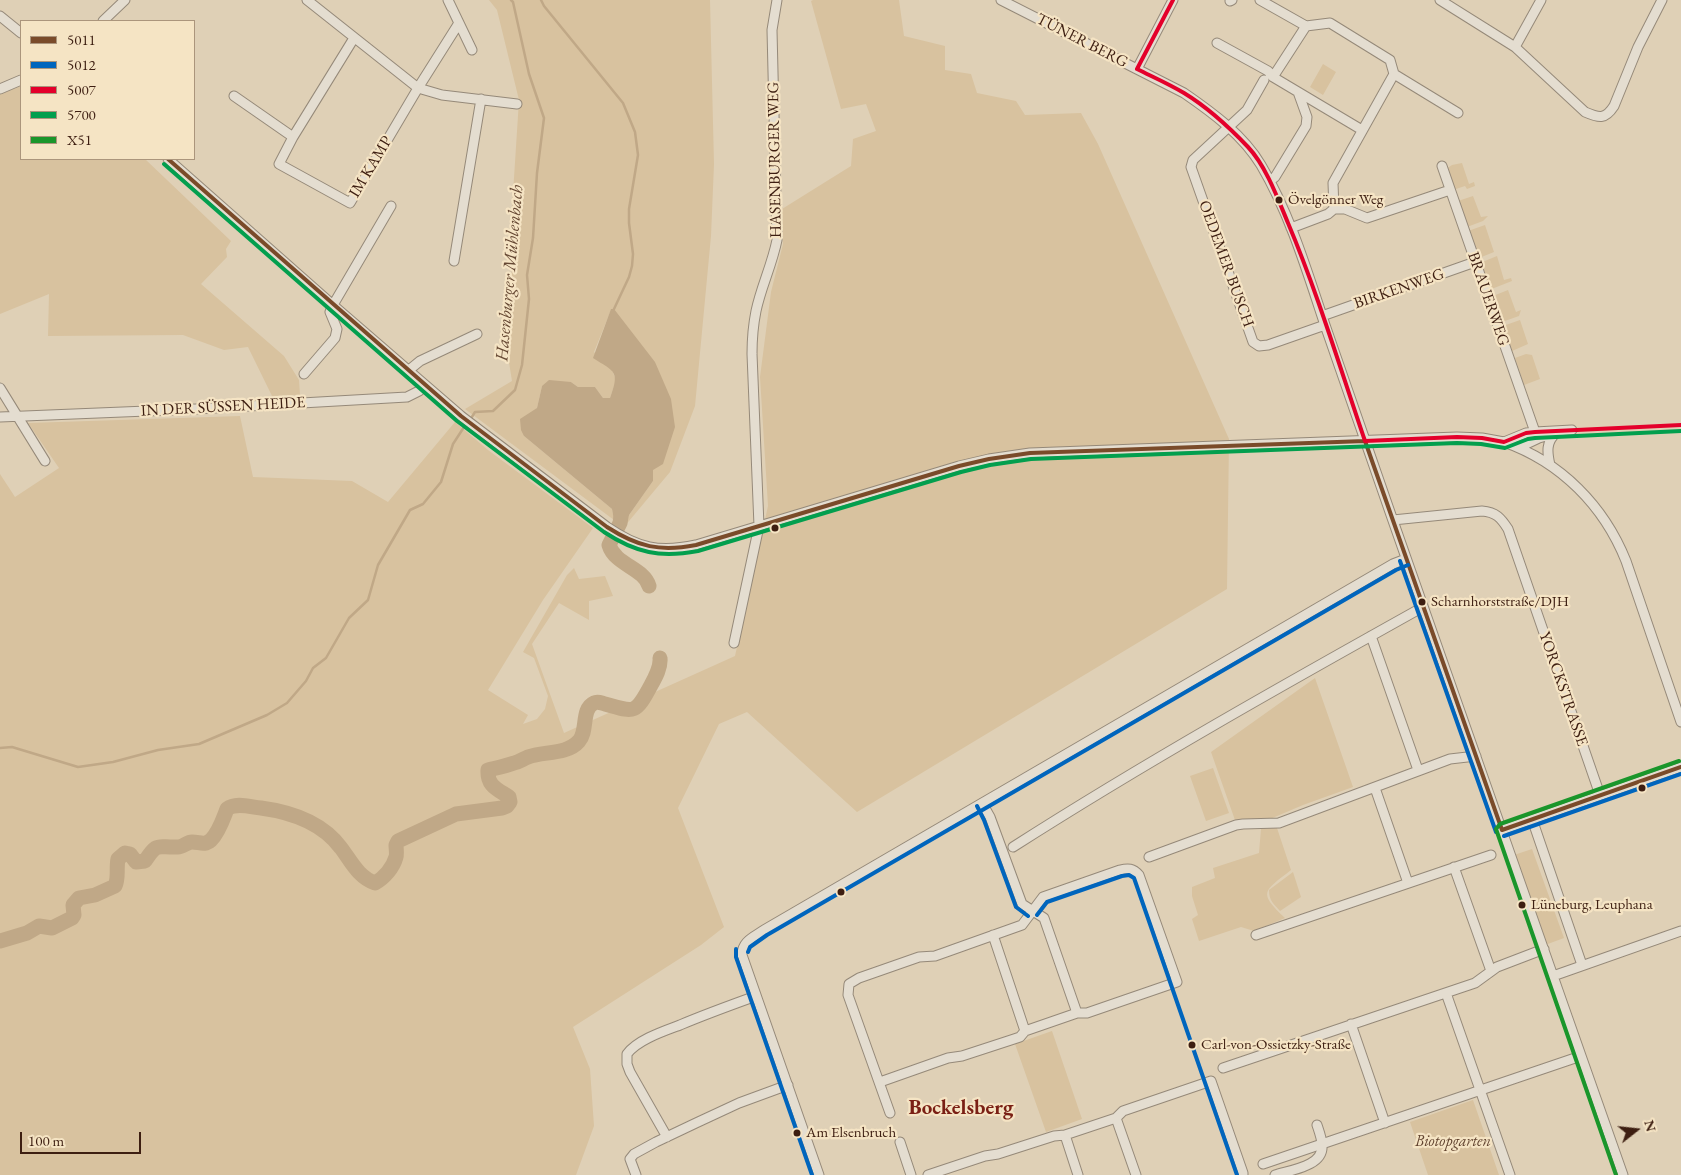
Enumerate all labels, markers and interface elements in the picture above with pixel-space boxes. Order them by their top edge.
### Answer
street label: TÜNER BERG [1033,10,1131,72]
legend [20,20,195,160]
text: 5011 [67,30,96,49]
text: 5012 [67,55,96,74]
text: 5007 [67,80,96,99]
street label: HASENBURGER WEG [764,82,786,238]
text: 5700 [67,105,96,124]
text: X51 [67,130,92,149]
street label: IM KAMP [345,133,397,201]
water label: Hasenburger Mühlenbach [492,184,528,362]
place label: Övelgönner Weg [1288,191,1383,209]
marker: Övelgönner Weg [1274,195,1284,205]
street label: OEDEMER BUSCH [1194,198,1258,330]
street label: BRAUERWEG [1463,249,1513,349]
street label: BIRKENWEG [1351,265,1447,313]
street label: IN DER SÜSSEN HEIDE [140,393,306,421]
unlabelled marker [770,523,780,533]
place label: Scharnhorststraße/DJH [1431,593,1569,611]
marker: Scharnhorststraße/DJH [1417,597,1427,607]
street label: YORCKSTRASSE [1534,629,1592,749]
unlabelled marker [1637,783,1647,793]
unlabelled marker [836,887,846,897]
place label: Lüneburg, Leuphana [1531,896,1653,914]
marker: Lüneburg, Leuphana [1517,900,1527,910]
place label: Carl-von-Ossietzky-Straße [1201,1036,1351,1054]
marker: Carl-von-Ossietzky-Straße [1187,1040,1197,1050]
district label: Bockelsberg [909,1095,1013,1121]
north arrow [1611,1105,1661,1155]
text: N [1640,1118,1661,1134]
scale bar [22,1122,144,1154]
place label: Am Elsenbruch [806,1124,896,1142]
marker: Am Elsenbruch [792,1128,802,1138]
text: 100 m [28,1131,64,1150]
park label: Biotopgarten [1415,1132,1491,1152]

